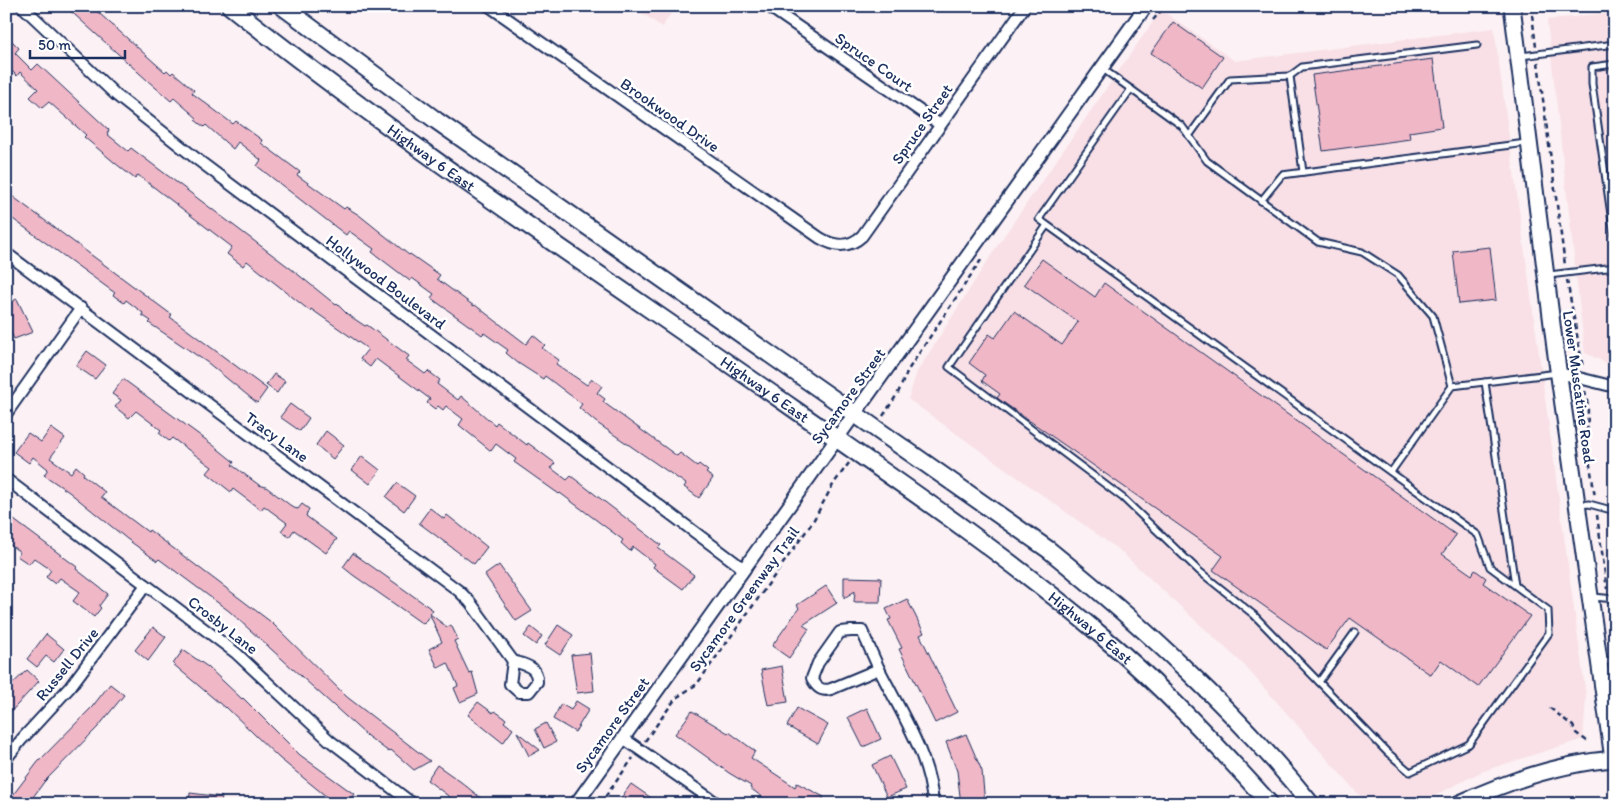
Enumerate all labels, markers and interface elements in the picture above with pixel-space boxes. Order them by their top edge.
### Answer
scale bar [30,28,125,60]
street label: Spruce Court [831,28,917,96]
text: 50 m [38,36,71,54]
street label: Brookwood Drive [617,74,723,156]
street label: Spruce Street [887,80,957,168]
street label: Highway 6 East [384,119,479,195]
street label: Hollywood Boulevard [322,231,450,333]
street label: Lower Muscatine Road [1559,309,1599,465]
street label: Sycamore Street [807,344,889,448]
street label: Highway 6 East [717,351,813,426]
street label: Tracy Lane [242,408,313,467]
street label: Sycamore Greenway Trail [685,522,803,675]
street label: Highway 6 East [1045,587,1137,668]
street label: Crosby Lane [184,592,262,658]
street label: Russell Drive [32,624,102,704]
street label: Sycamore Street [571,673,653,777]

